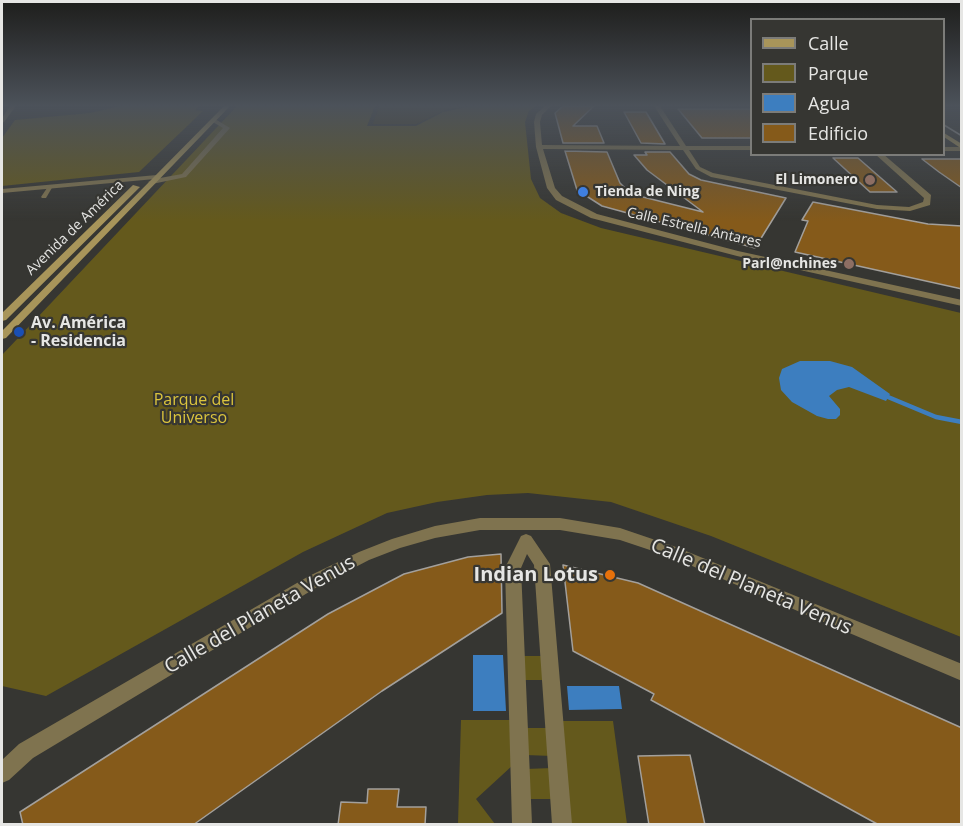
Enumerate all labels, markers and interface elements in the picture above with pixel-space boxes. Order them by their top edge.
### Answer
legend [750,18,945,156]
text: Calle [808,31,849,55]
text: Parque [808,61,868,85]
text: Agua [808,91,850,115]
text: Edificio [808,121,868,145]
place label: El Limonero [775,172,858,188]
marker: El Limonero [863,173,877,187]
street label: Avenida de América [23,177,127,279]
place label: Tienda de Ning [595,184,699,200]
marker: Tienda de Ning [576,185,590,199]
street label: Calle Estrella Antares [625,204,763,252]
place label: Parl@nchines [742,256,837,272]
marker: Parl@nchines [842,257,856,271]
place label: Av. América - Residencia [31,313,126,351]
marker: Av. América - Residencia [12,325,26,339]
park label: Parque del Universo [154,390,234,428]
street label: Calle del Planeta Venus [647,534,855,640]
street label: Calle del Planeta Venus [160,551,360,679]
place label: Indian Lotus [474,563,598,587]
marker: Indian Lotus [603,568,617,582]

